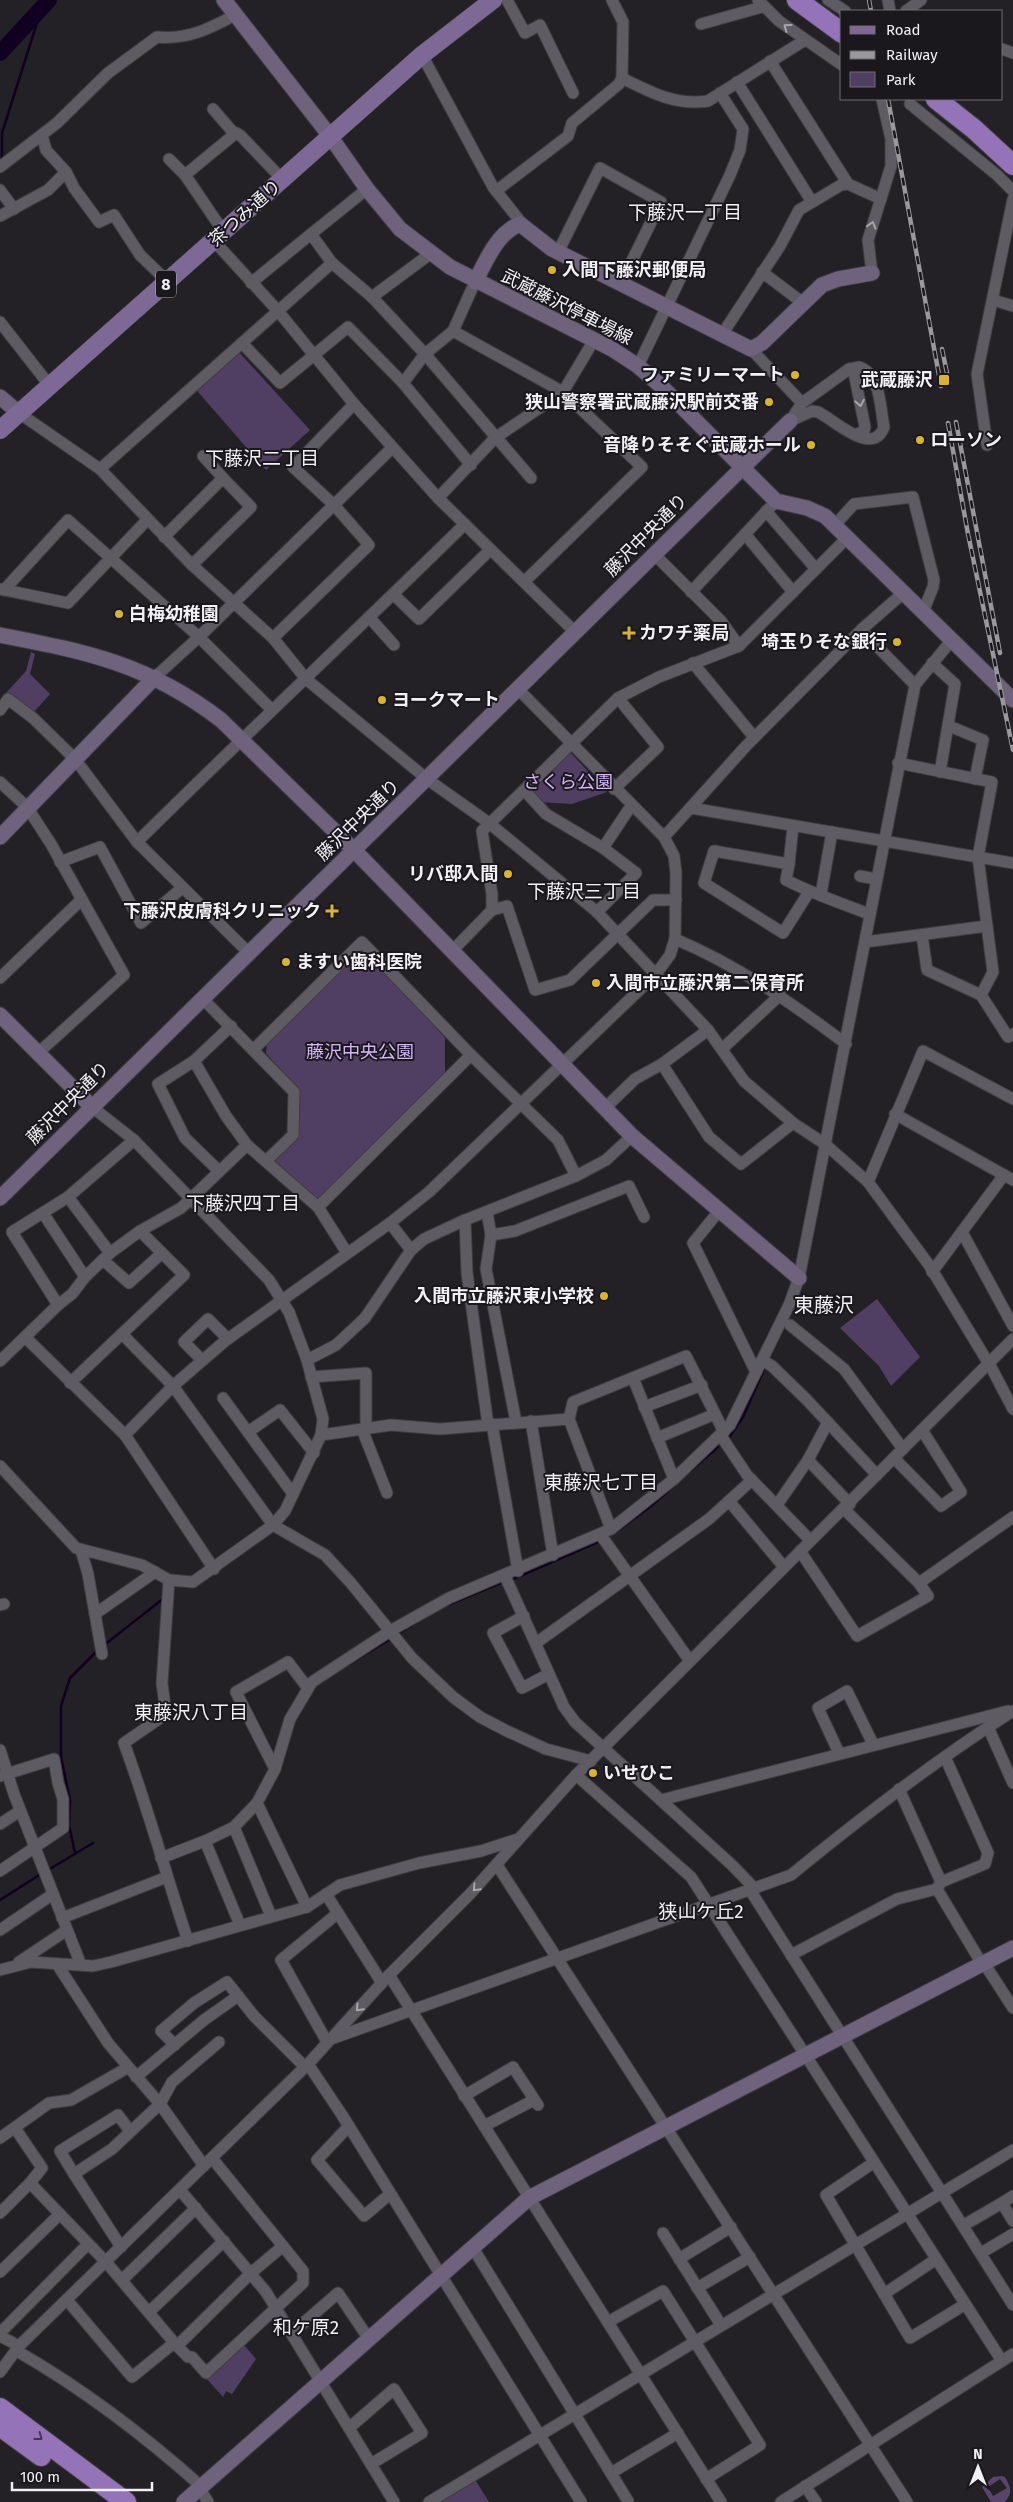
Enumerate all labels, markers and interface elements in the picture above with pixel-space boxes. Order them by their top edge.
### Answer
legend [840,10,1003,100]
text: Road [886,21,921,39]
one-way arrow [783,24,793,33]
text: Railway [886,46,938,64]
text: Park [886,71,916,89]
street label: 茶つみ通り [204,175,286,251]
district label: 下藤沢一丁目 [628,201,742,224]
one-way arrow [867,222,877,230]
place label: 入間下藤沢郵便局 [562,259,706,281]
marker: 入間下藤沢郵便局 [546,264,558,276]
street label: 武蔵藤沢停車場線 [498,265,636,349]
road number: 8 [156,270,176,298]
place label: ファミリーマート [641,364,785,386]
marker: ファミリーマート [789,369,801,381]
place label: 武蔵藤沢 [861,369,933,391]
marker: 武蔵藤沢 [937,373,951,387]
place label: 狭山警察署武蔵藤沢駅前交番 [525,391,759,413]
marker: 狭山警察署武蔵藤沢駅前交番 [763,396,775,408]
one-way arrow [854,399,865,408]
place label: ローソン [930,429,1002,451]
place label: 音降りそそぐ武蔵ホール [603,434,801,456]
marker: ローソン [914,434,926,446]
marker: 音降りそそぐ武蔵ホール [805,439,817,451]
district label: 下藤沢二丁目 [205,447,319,470]
street label: 藤沢中央通り [600,489,692,581]
place label: 白梅幼稚園 [129,603,219,625]
marker: 白梅幼稚園 [113,608,125,620]
place label: カワチ薬局 [639,622,729,644]
marker: カワチ薬局 [623,627,635,639]
place label: 埼玉りそな銀行 [761,631,887,653]
marker: 埼玉りそな銀行 [891,636,903,648]
place label: ヨークマート [392,689,500,711]
marker: ヨークマート [376,694,388,706]
park label: さくら公園 [523,771,613,793]
street label: 藤沢中央通り [312,775,404,865]
place label: リバ邸入間 [408,863,498,885]
marker: リバ邸入間 [502,868,514,880]
district label: 下藤沢三丁目 [527,880,641,903]
place label: 下藤沢皮膚科クリニック [123,900,321,922]
marker: 下藤沢皮膚科クリニック [325,904,339,918]
place label: ますい歯科医院 [296,951,422,973]
marker: ますい歯科医院 [280,956,292,968]
place label: 入間市立藤沢第二保育所 [606,972,804,994]
marker: 入間市立藤沢第二保育所 [590,977,602,989]
park label: 藤沢中央公園 [306,1041,414,1063]
street label: 藤沢中央通り [22,1057,114,1149]
district label: 下藤沢四丁目 [186,1192,300,1215]
place label: 入間市立藤沢東小学校 [414,1285,594,1307]
marker: 入間市立藤沢東小学校 [598,1290,610,1302]
district label: 東藤沢 [794,1293,854,1317]
district label: 東藤沢七丁目 [544,1471,658,1494]
district label: 東藤沢八丁目 [134,1701,248,1724]
place label: いせひこ [603,1762,675,1784]
marker: いせひこ [587,1767,599,1779]
one-way arrow [472,1882,481,1891]
district label: 狭山ケ丘2 [658,1900,744,1923]
one-way arrow [356,2002,365,2011]
district label: 和ケ原2 [273,2316,339,2339]
one-way arrow [33,2432,42,2440]
north arrow [953,2442,1003,2492]
text: N [973,2446,983,2463]
scale bar [12,2460,152,2492]
text: 100 m [20,2468,60,2486]

